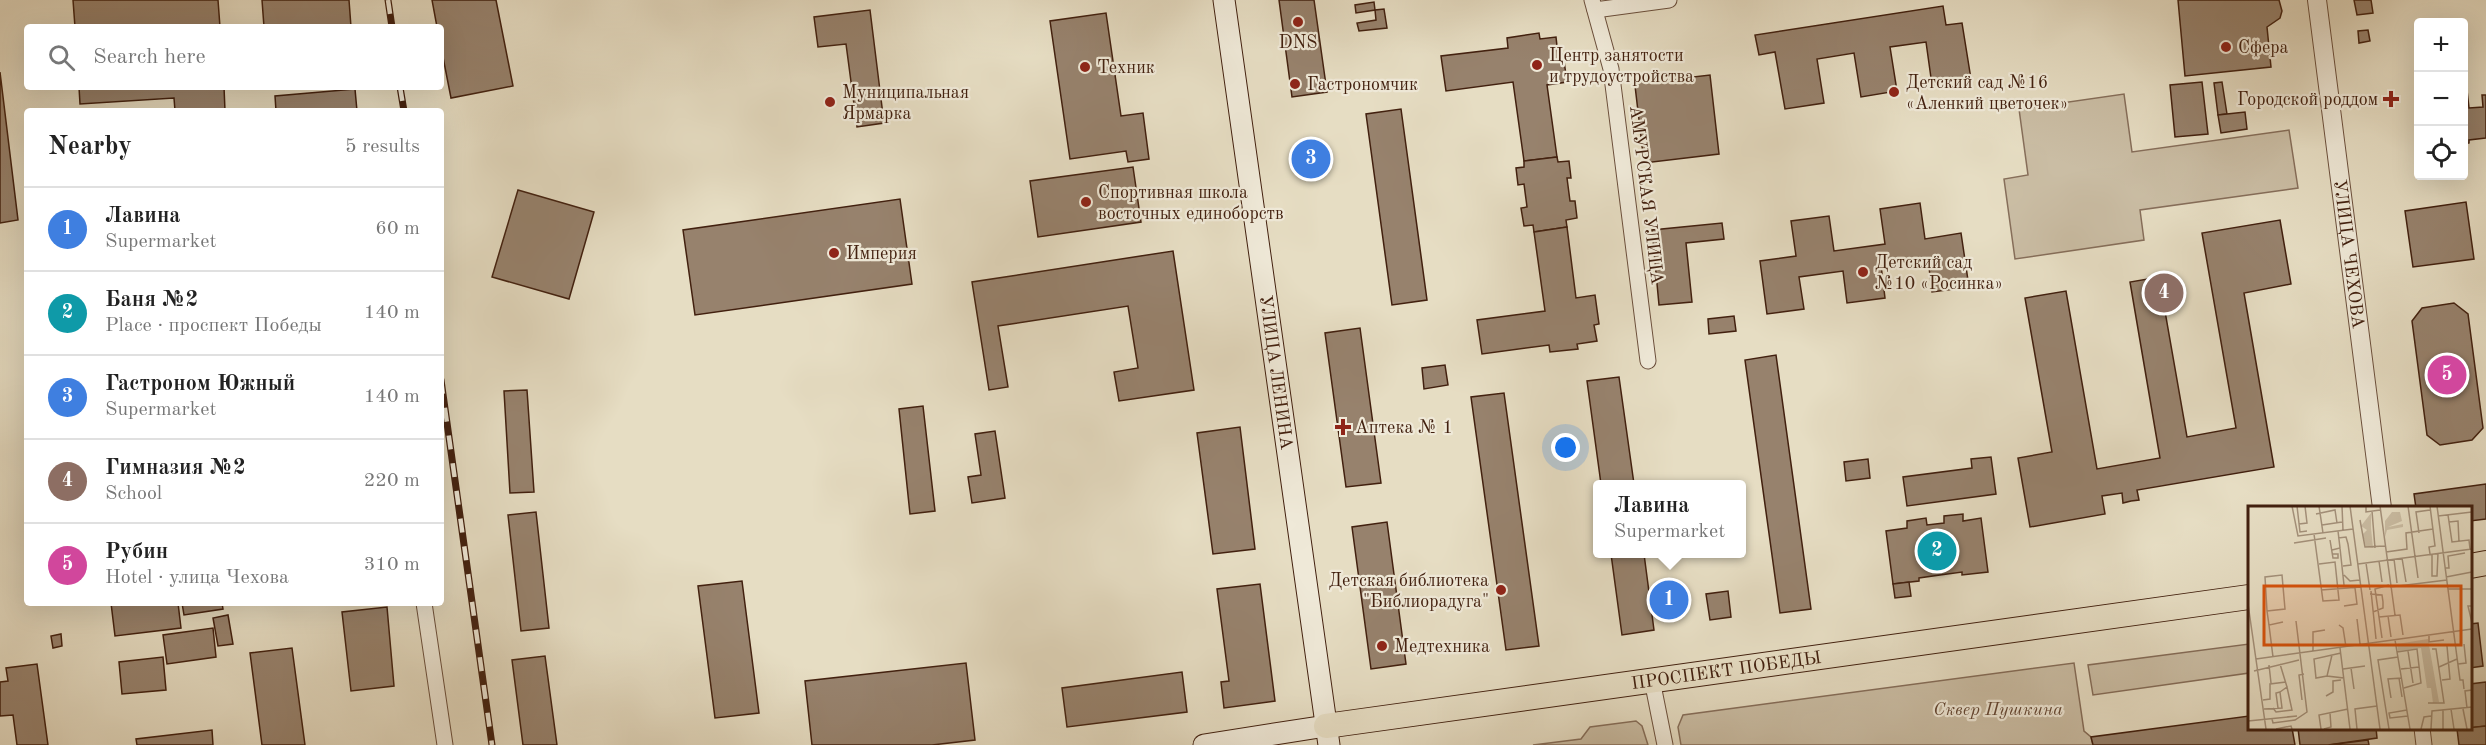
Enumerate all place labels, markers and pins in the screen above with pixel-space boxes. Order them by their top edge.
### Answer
marker: DNS [1291,15,1305,29]
place label: DNS [1278,34,1318,52]
place label: Сфера [2238,39,2289,58]
marker: Сфера [2219,40,2233,54]
place label: Центр занятости и трудоустройства [1549,47,1694,86]
marker: Центр занятости и трудоустройства [1530,58,1544,72]
place label: Техник [1097,59,1155,77]
marker: Техник [1078,60,1092,74]
place label: Детский сад №16 «Аленкий цветочек» [1906,74,2068,113]
place label: Гастрономчик [1307,76,1418,94]
marker: Гастрономчик [1288,77,1302,91]
place label: Муниципальная Ярмарка [842,84,969,123]
marker: Детский сад №16 «Аленкий цветочек» [1887,85,1901,99]
marker: Городской роддом [2382,90,2400,108]
place label: Городской роддом [2237,91,2378,109]
marker: Муниципальная Ярмарка [823,95,837,109]
pin: 3 [1292,136,1330,182]
place label: Спортивная школа восточных единоборств [1098,184,1284,223]
marker: Спортивная школа восточных единоборств [1079,195,1093,209]
place label: Империя [846,245,917,263]
marker: Империя [827,246,841,260]
place label: Детский сад №10 «Росинка» [1875,254,2003,293]
marker: Детский сад №10 «Росинка» [1856,265,1870,279]
pin: 4 [2144,270,2184,316]
pin: 5 [2428,352,2466,398]
place label: Аптека № 1 [1355,419,1453,437]
marker: Аптека № 1 [1336,420,1350,434]
pin: 2 [1918,528,1956,574]
place label: Детская библиотека "Библиорадуга" [1329,572,1489,611]
pin: 1 [1650,578,1688,622]
marker: Детская библиотека "Библиорадуга" [1494,583,1508,597]
place label: Медтехника [1394,638,1490,656]
marker: Медтехника [1375,639,1389,653]

